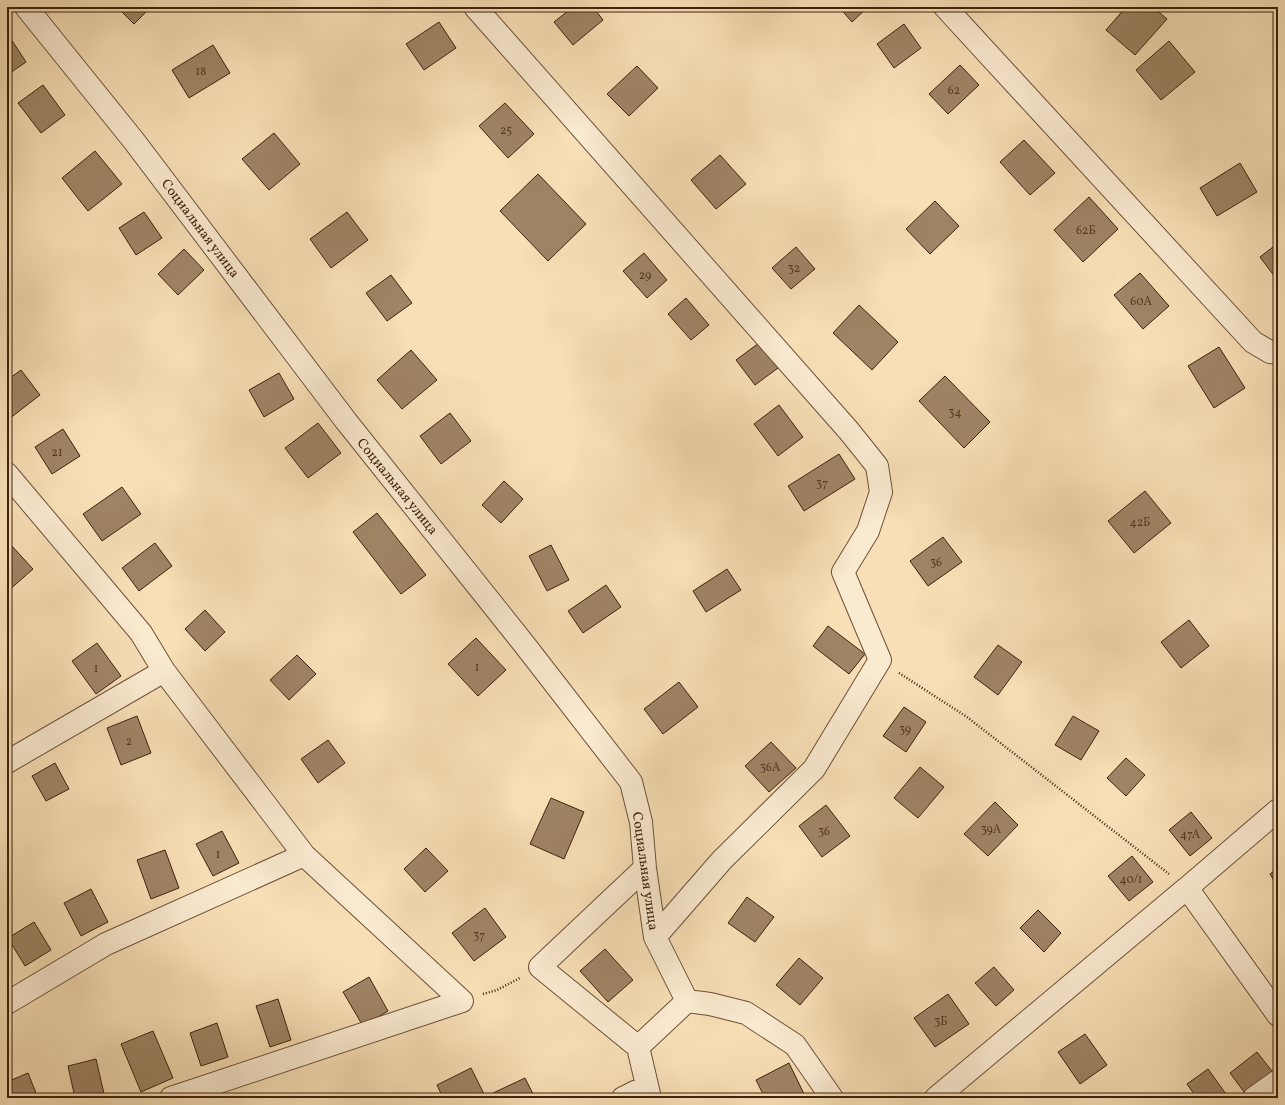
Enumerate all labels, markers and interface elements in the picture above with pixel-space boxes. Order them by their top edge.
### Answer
house number: 18 [196,64,206,80]
house number: 62 [948,83,960,99]
house number: 25 [500,123,512,139]
street label: Социальная улица [156,176,243,282]
house number: 62Б [1076,223,1096,239]
house number: 32 [788,261,800,277]
house number: 29 [639,268,651,284]
house number: 60А [1130,294,1152,310]
house number: 34 [948,405,962,421]
street label: Социальная улица [352,435,442,539]
house number: 21 [51,445,63,461]
house number: 37 [816,476,828,492]
house number: 42Б [1129,515,1151,531]
house number: 36 [930,555,942,571]
house number: 1 [475,660,479,676]
house number: 1 [94,661,98,677]
house number: 39 [899,722,911,738]
house number: 2 [126,734,132,750]
house number: 36А [760,760,781,776]
street label: Социальная улица [627,811,662,932]
house number: 39А [981,822,1002,838]
house number: 36 [818,824,830,840]
house number: 47А [1180,827,1201,843]
house number: 1 [216,847,220,863]
house number: 40/1 [1120,872,1142,888]
house number: 37 [473,928,485,944]
house number: 3Б [934,1014,948,1030]

